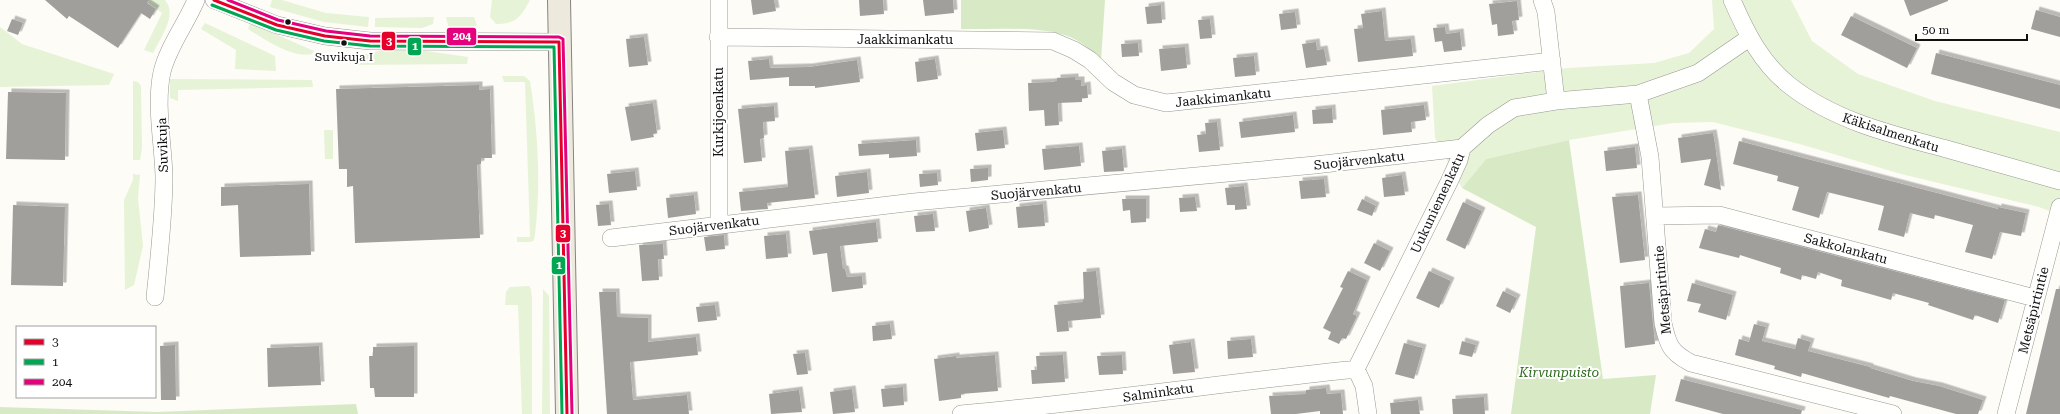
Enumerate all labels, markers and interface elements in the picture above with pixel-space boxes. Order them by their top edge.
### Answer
scale bar [1916,16,2027,42]
unlabelled marker [283,17,293,27]
text: 50 m [1922,23,1949,37]
line badge: 204 [446,27,477,46]
text: 204 [453,30,472,43]
line badge: 3 [381,31,396,51]
street label: Jaakkimankatu [857,32,953,47]
text: 3 [386,35,392,48]
line badge: 1 [407,37,422,56]
marker: Suvikuja I [339,38,349,48]
text: 1 [412,40,418,53]
place label: Suvikuja I [315,50,373,64]
street label: Kurkijoenkatu [711,67,726,157]
street label: Jaakkimankatu [1175,85,1272,110]
street label: Käkisalmenkatu [1841,110,1941,155]
street label: Suvikuja [154,117,171,173]
street label: Suojärvenkatu [1313,148,1405,173]
street label: Uukuniemenkatu [1408,151,1467,256]
street label: Suojärvenkatu [990,180,1082,203]
street label: Suojärvenkatu [668,213,760,238]
line badge: 3 [555,224,571,243]
text: 3 [560,227,566,240]
street label: Sakkolankatu [1802,230,1889,267]
street label: Metsäpirtintie [1651,245,1674,335]
line badge: 1 [551,256,566,275]
text: 1 [556,259,562,272]
street label: Metsäpirtintie [2015,265,2052,355]
legend [16,326,156,398]
text: 3 [52,335,59,349]
text: 1 [52,355,59,369]
park label: Kirvunpuisto [1518,365,1599,380]
text: 204 [52,375,72,389]
street label: Salminkatu [1122,380,1194,405]

